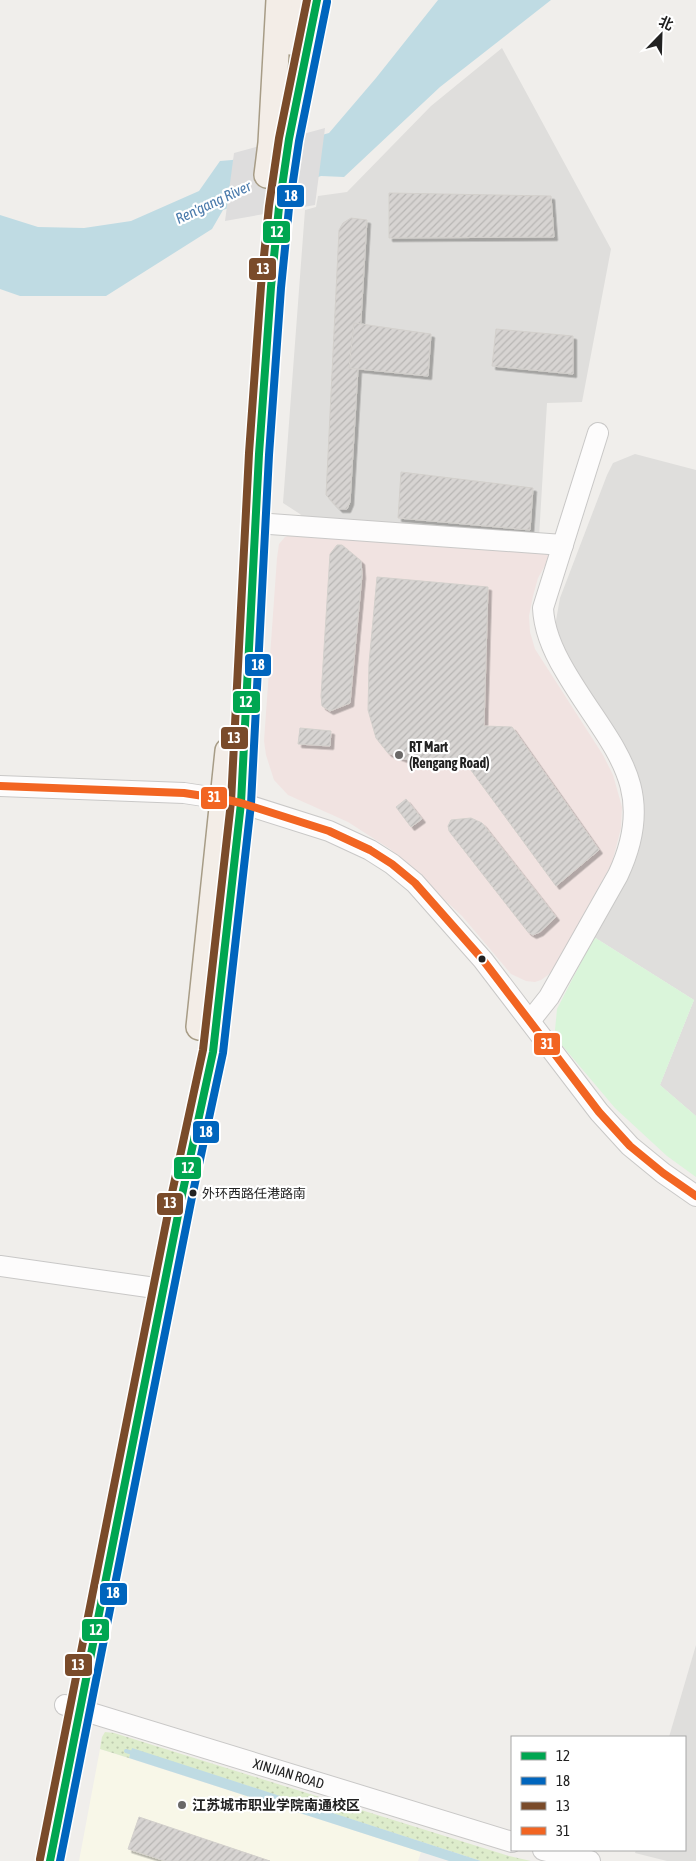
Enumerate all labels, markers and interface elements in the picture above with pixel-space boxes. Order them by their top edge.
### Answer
north arrow [636,10,686,60]
text: 北 [657,13,676,33]
water label: Ren'gang River [172,177,254,227]
line badge: 18 [276,184,305,208]
text: 18 [284,188,298,204]
line badge: 12 [262,220,291,244]
text: 12 [270,224,284,240]
line badge: 13 [248,257,277,281]
text: 13 [256,261,270,277]
line badge: 18 [244,653,272,677]
text: 18 [251,657,265,673]
line badge: 12 [232,690,261,714]
text: 12 [239,694,253,710]
line badge: 13 [220,726,249,750]
text: 13 [227,730,241,746]
place label: RT Mart (Rengang Road) [409,739,490,771]
marker: RT Mart (Rengang Road) [393,749,405,761]
line badge: 31 [200,786,228,810]
text: 31 [207,789,221,805]
unlabelled marker [477,954,487,964]
line badge: 31 [533,1032,561,1056]
text: 31 [540,1036,554,1052]
line badge: 18 [192,1120,220,1144]
text: 18 [199,1124,213,1140]
line badge: 12 [173,1156,202,1180]
text: 12 [181,1160,195,1176]
place label: 外环西路任港路南 [202,1186,306,1201]
marker: 外环西路任港路南 [188,1188,198,1198]
line badge: 13 [156,1192,184,1216]
text: 13 [163,1195,177,1211]
line badge: 18 [99,1582,128,1606]
text: 18 [106,1585,120,1601]
line badge: 12 [81,1618,110,1642]
text: 12 [89,1622,103,1638]
line badge: 13 [64,1653,93,1677]
text: 13 [71,1657,85,1673]
legend [511,1736,686,1851]
text: 12 [556,1747,570,1764]
street label: XINJIAN ROAD [251,1755,326,1792]
text: 18 [556,1772,570,1789]
place label: 江苏城市职业学院南通校区 [192,1797,360,1813]
text: 13 [556,1797,570,1814]
marker: 江苏城市职业学院南通校区 [176,1799,188,1811]
text: 31 [556,1822,570,1839]

